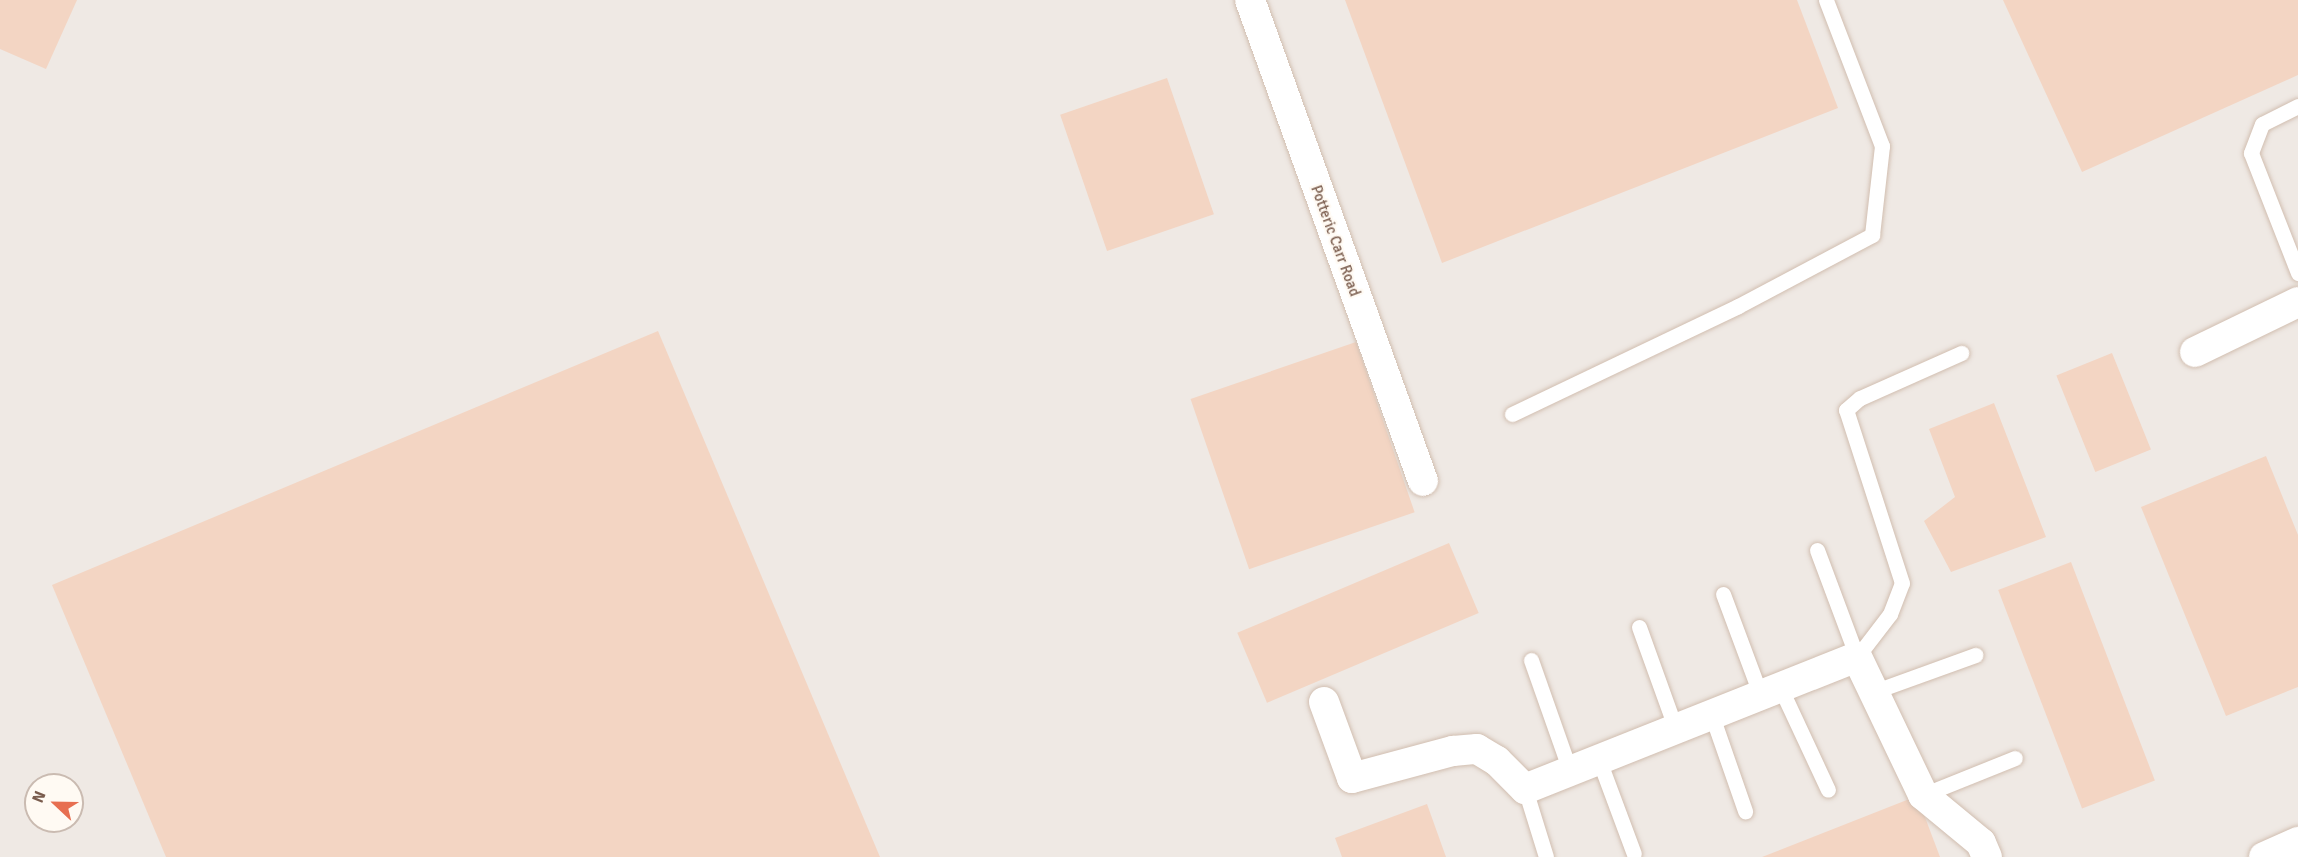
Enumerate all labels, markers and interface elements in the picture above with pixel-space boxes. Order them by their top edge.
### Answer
street label: Potteric Carr Road [1307,183,1363,299]
north arrow [24,773,84,833]
text: N [28,788,51,806]

